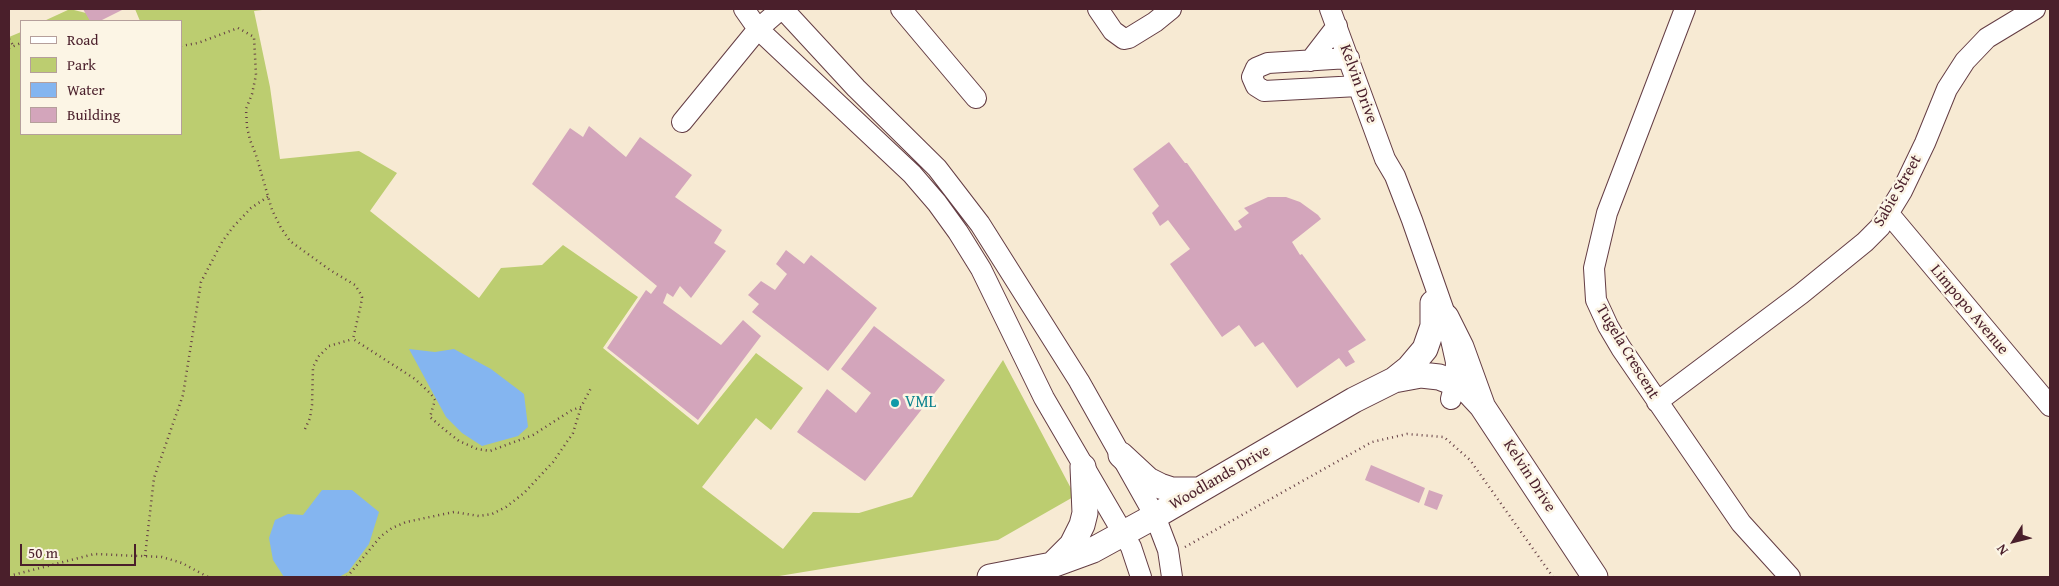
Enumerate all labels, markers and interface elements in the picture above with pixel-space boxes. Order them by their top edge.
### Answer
legend [20,20,182,135]
text: Road [67,29,98,50]
street label: Kelvin Drive [1335,42,1381,126]
text: Park [67,54,96,75]
text: Water [67,79,105,100]
text: Building [67,104,120,125]
street label: Sabie Street [1870,152,1926,230]
street label: Limpopo Avenue [1926,261,2012,359]
street label: Tugela Crescent [1591,301,1663,403]
place label: VML [905,393,936,413]
marker: VML [889,397,901,409]
street label: Kelvin Drive [1499,436,1559,516]
street label: Woodlands Drive [1166,441,1274,515]
north arrow [1989,516,2039,566]
scale bar [22,534,139,566]
text: N [1991,540,2013,559]
text: 50 m [28,542,58,563]

